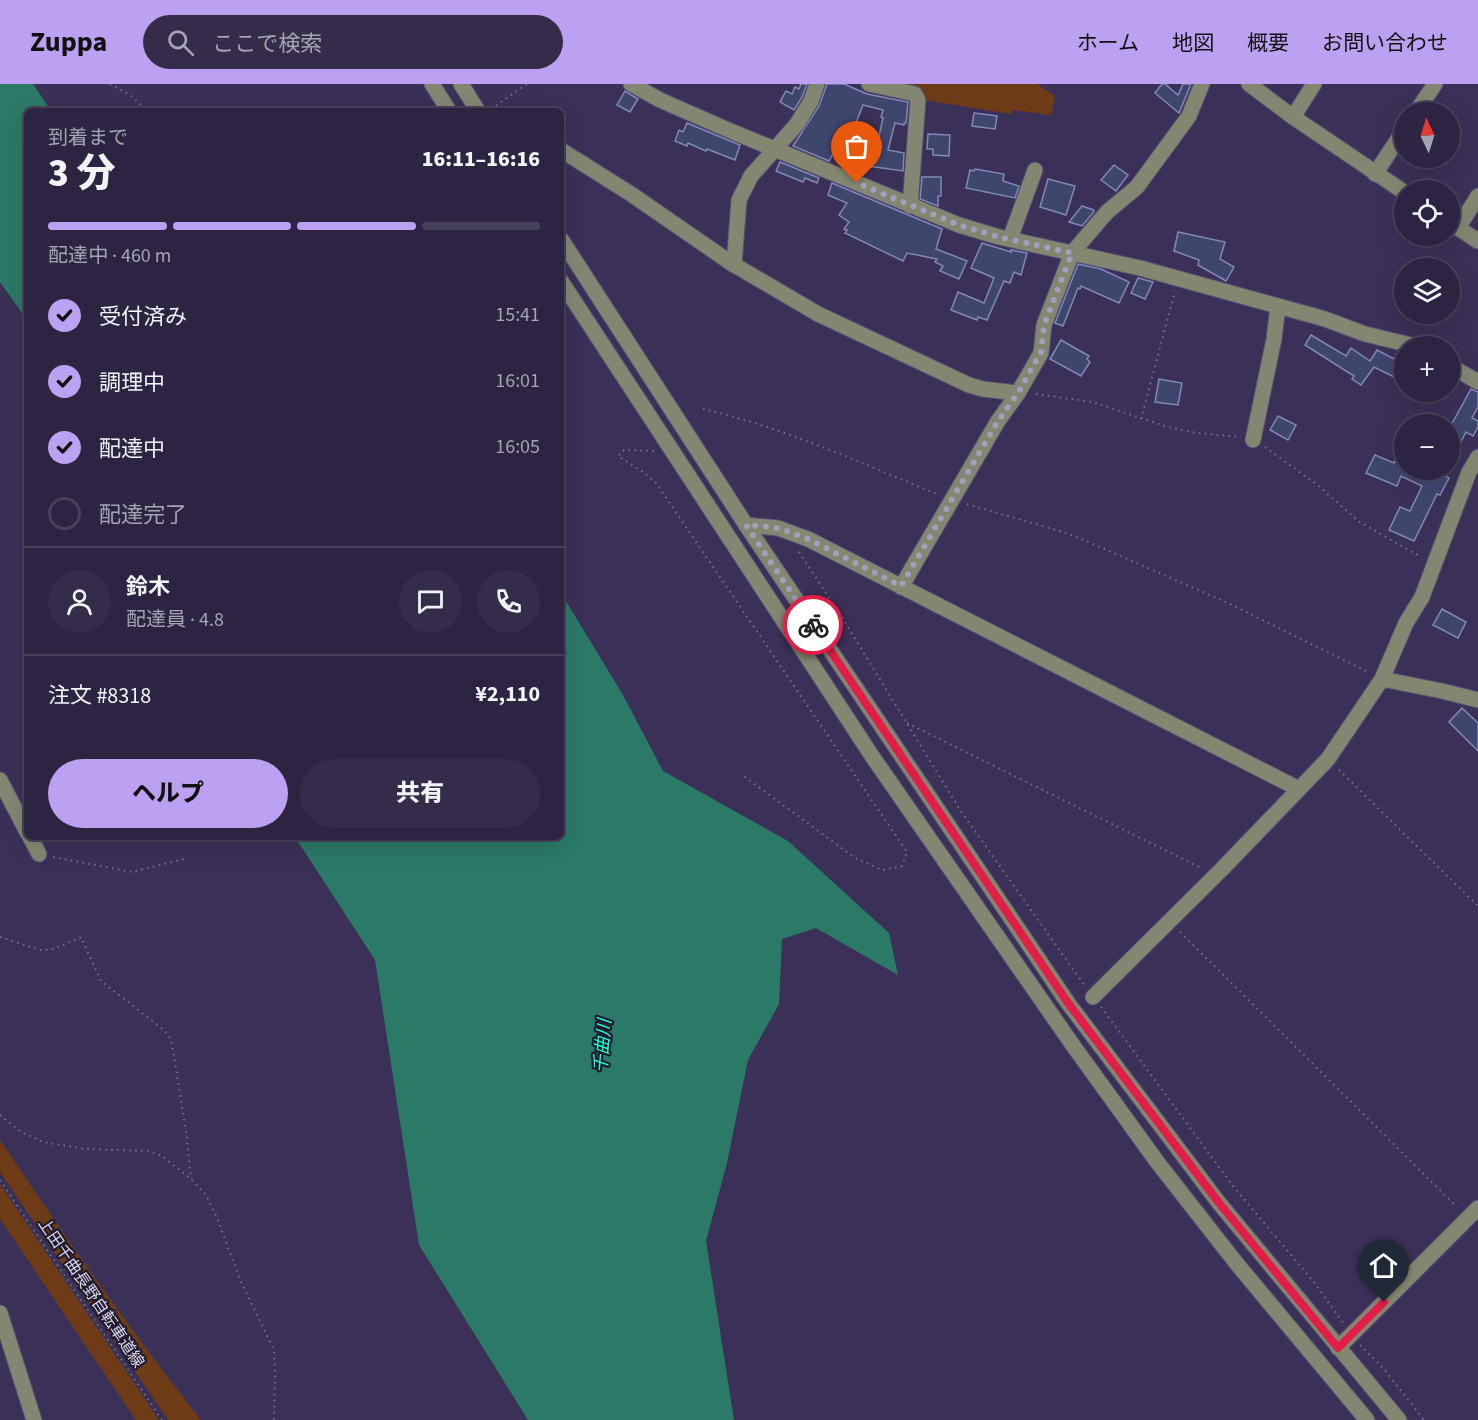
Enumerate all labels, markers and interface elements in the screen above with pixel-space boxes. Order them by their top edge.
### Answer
search box [143,15,563,69]
text: Zuppa [30,22,107,62]
icon: search [164,26,197,59]
text: ここで検索 [212,28,322,60]
text: ホーム [1077,28,1139,58]
text: 地図 [1172,28,1214,58]
text: 概要 [1247,28,1289,58]
text: お問い合わせ [1322,28,1448,58]
north arrow [1394,102,1460,168]
map controls [1394,102,1460,480]
pin [831,121,882,183]
text: 到着まで [48,124,128,152]
icon: bag [840,130,873,163]
text: 16:11–16:16 [422,143,540,175]
text: 3 分 [48,146,116,202]
button: locate [1394,180,1460,246]
text: 配達中 · 460 m [48,242,171,270]
button: layers [1394,258,1460,324]
icon: check [48,299,81,332]
text: 受付済み [99,301,187,333]
text: 15:41 [495,301,540,329]
button: + [1394,336,1460,402]
icon: check [48,365,81,398]
text: 調理中 [99,367,165,399]
text: 16:01 [495,367,540,395]
button: − [1394,414,1460,480]
icon: check [48,431,81,464]
text: 配達中 [99,433,165,465]
text: 16:05 [495,433,540,461]
text: 配達完了 [99,499,187,531]
button: person [48,570,111,633]
button: chat [399,570,462,633]
button: phone [477,570,540,633]
text: 鈴木 [126,571,170,603]
courier [783,595,843,655]
text: 配達員 · 4.8 [126,606,224,634]
icon: bike [797,609,830,642]
text: ¥2,110 [475,678,540,710]
text: 注文 #8318 [48,680,151,712]
button: ヘルプ [48,759,288,828]
button: 共有 [300,759,540,828]
water label: 千曲川 [588,1016,618,1074]
street label: 上田千曲長野自転車道線 [33,1214,149,1372]
pin [1358,1240,1409,1302]
icon: home [1367,1249,1400,1282]

